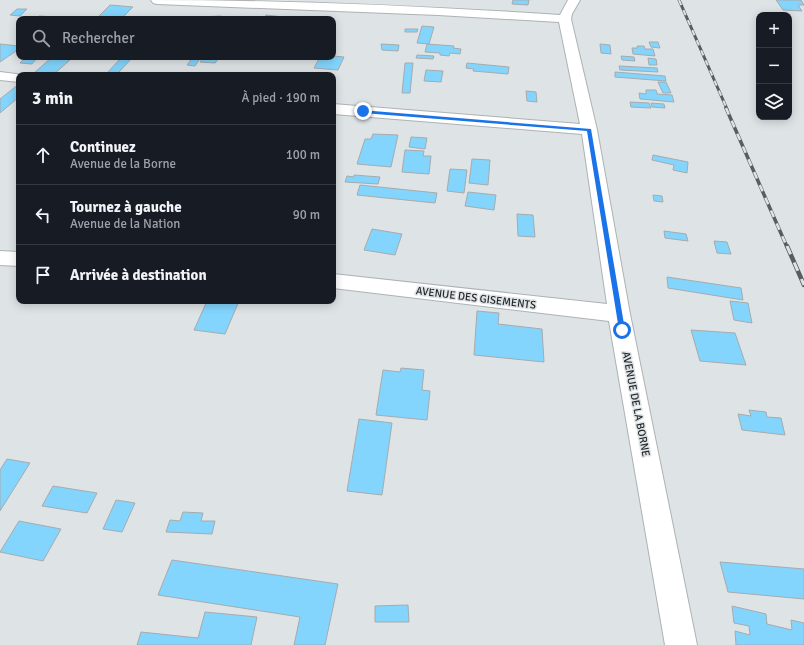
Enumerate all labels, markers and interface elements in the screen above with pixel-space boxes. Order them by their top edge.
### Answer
map controls [756,12,792,120]
button: + [756,12,792,48]
search box [16,16,336,60]
icon: search [30,27,52,49]
text: Rechercher [62,29,135,47]
button: − [756,48,792,84]
button: layers [756,84,792,120]
text: 3 min [32,88,73,109]
text: À pied · 190 m [241,90,320,106]
route end [354,102,372,120]
text: Continuez [70,138,136,156]
icon: ahead [32,144,54,166]
text: 100 m [286,147,320,163]
text: Avenue de la Borne [70,156,176,172]
text: Tournez à gauche [70,198,182,216]
icon: left [32,204,54,226]
text: 90 m [293,207,320,223]
text: Avenue de la Nation [70,216,180,232]
icon: arrive [32,264,54,286]
text: Arrivée à destination [70,266,207,284]
street label: AVENUE DES GISEMENTS [415,284,537,312]
route start [613,321,631,339]
street label: AVENUE DE LA BORNE [619,350,653,458]

